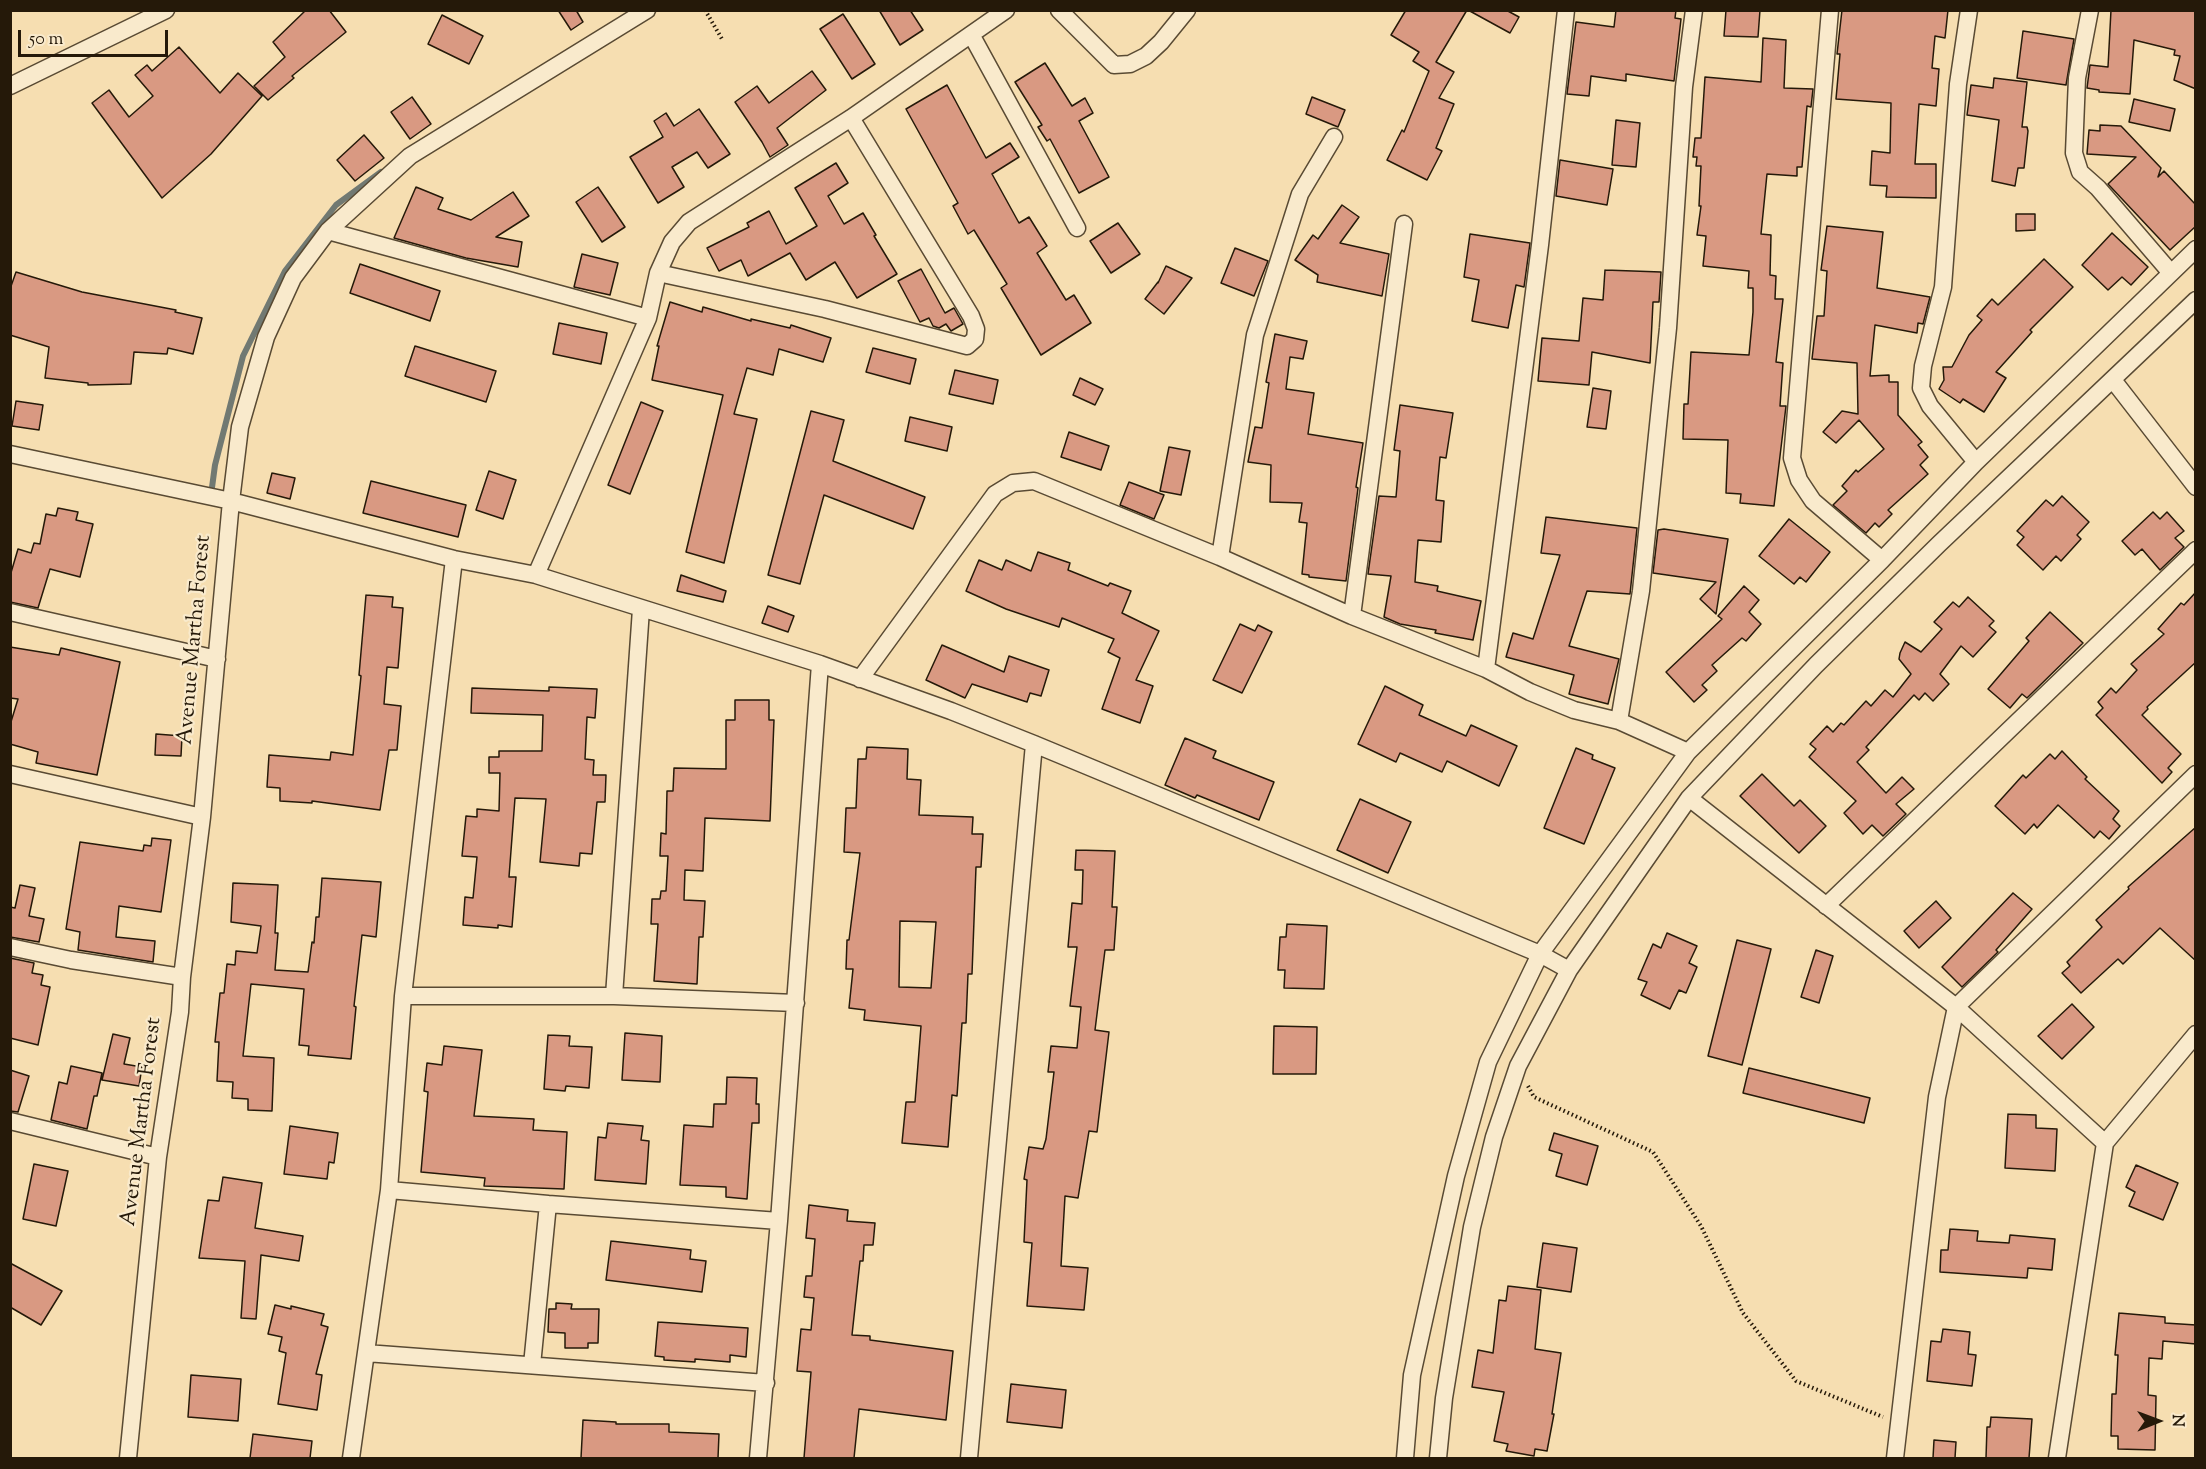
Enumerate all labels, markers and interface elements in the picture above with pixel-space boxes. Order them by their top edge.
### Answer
scale bar [21,18,171,56]
text: 50 m [29,27,63,53]
street label: Avenue Martha Forest [174,534,218,746]
street label: Avenue Martha Forest [117,1016,169,1228]
north arrow [2128,1391,2188,1451]
text: N [2165,1414,2188,1427]

